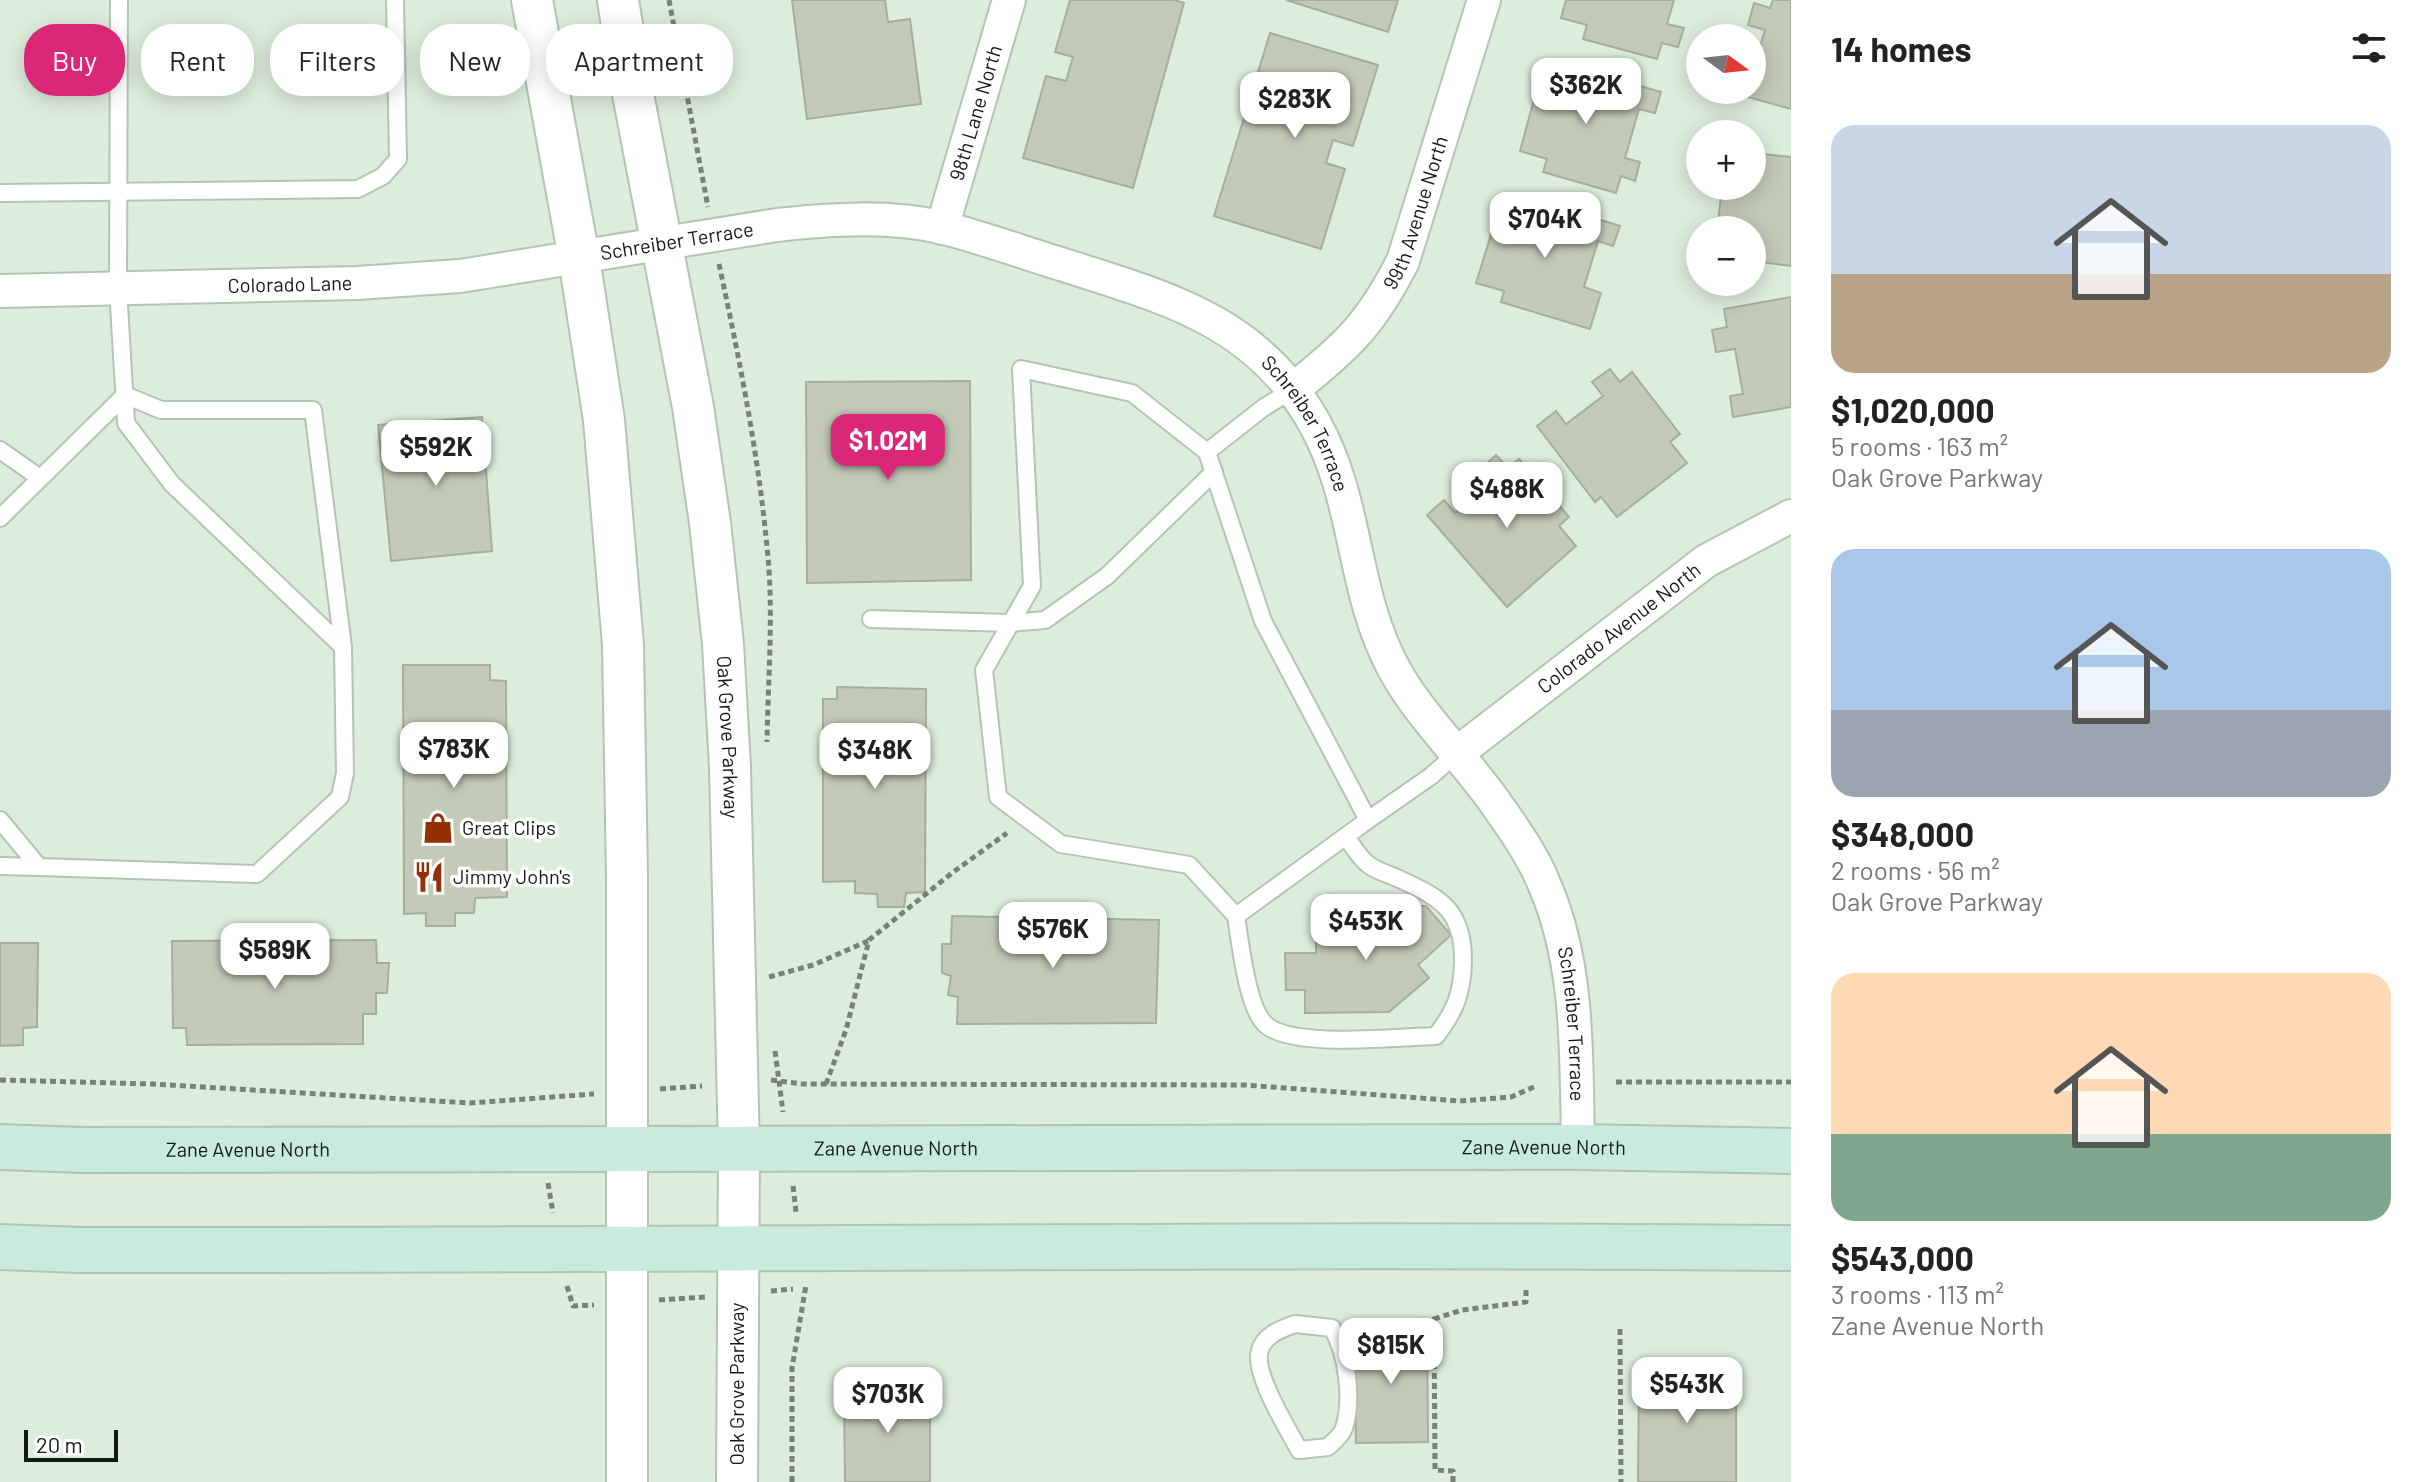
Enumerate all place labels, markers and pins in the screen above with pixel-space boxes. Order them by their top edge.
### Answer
pin: $362K [1530,58,1642,126]
pin: $283K [1239,72,1351,140]
pin: $704K [1489,192,1601,260]
pin: $1.02M [823,414,953,482]
pin: $592K [380,420,492,488]
pin: $488K [1451,462,1563,530]
pin: $783K [398,722,510,790]
pin: $348K [819,723,931,791]
shop icon: Great Clips [421,811,455,845]
place label: Great Clips [462,815,556,839]
restaurant icon: Jimmy John's [412,860,446,894]
place label: Jimmy John's [453,864,571,888]
pin: $453K [1310,894,1422,962]
pin: $576K [997,902,1109,970]
pin: $589K [219,923,331,991]
pin: $815K [1335,1318,1447,1386]
pin: $543K [1631,1357,1743,1425]
pin: $703K [832,1367,944,1435]

